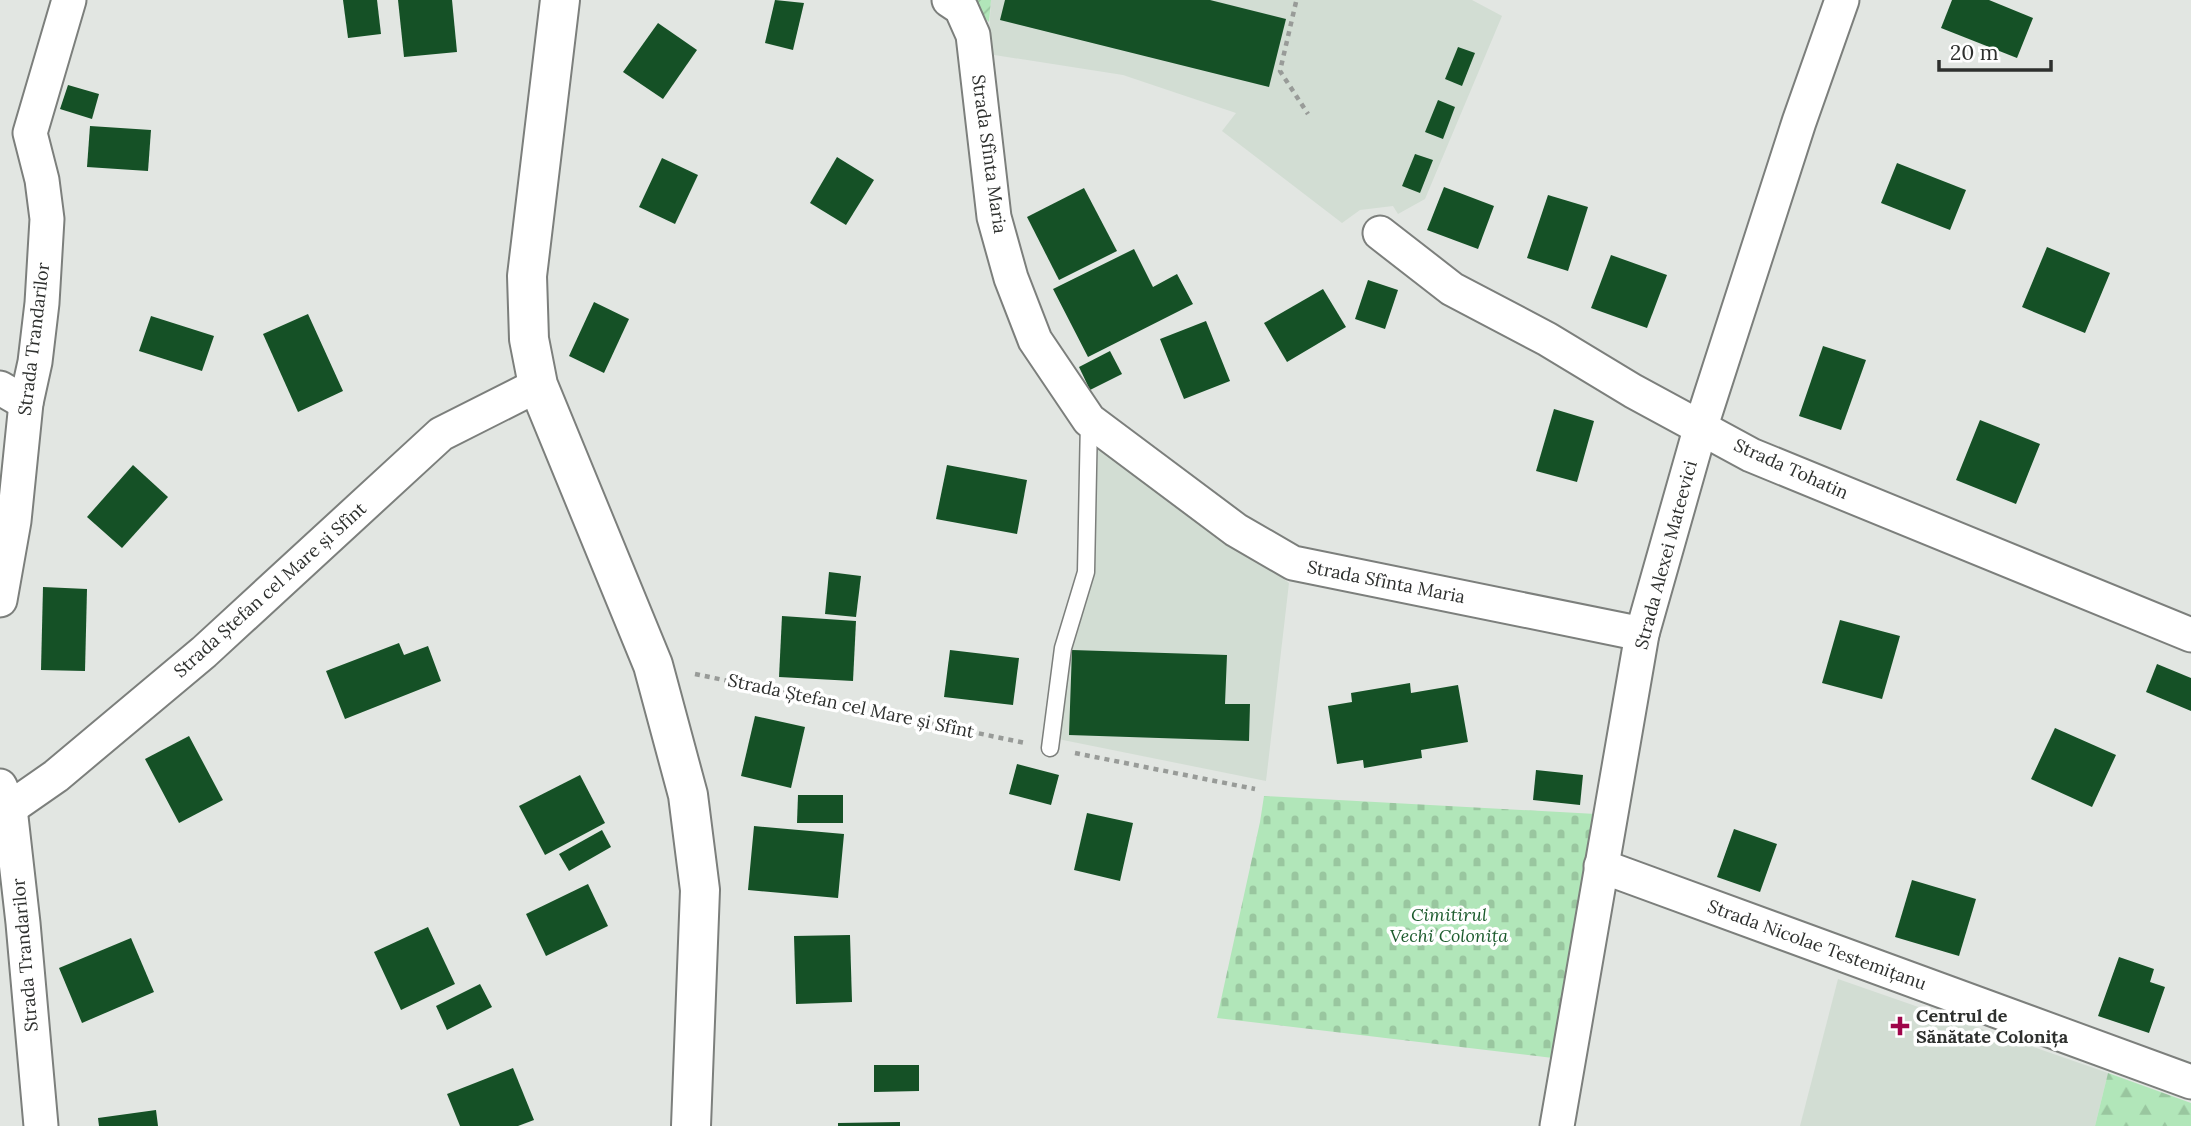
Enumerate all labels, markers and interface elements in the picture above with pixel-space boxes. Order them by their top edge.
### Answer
scale bar [1939,28,2051,72]
text: 20 m [1950,39,1999,66]
street label: Strada Sfînta Maria [967,73,1012,235]
street label: Strada Trandarilor [13,261,54,417]
street label: Strada Tohatin [1730,433,1852,504]
street label: Strada Alexei Mateevici [1629,458,1702,652]
street label: Strada Ștefan cel Mare și Sfînt [169,497,371,682]
street label: Strada Sfînta Maria [1305,555,1467,608]
street label: Strada Ștefan cel Mare și Sfînt [726,668,976,743]
street label: Strada Trandarilor [6,877,43,1033]
street label: Strada Nicolae Testemițanu [1705,894,1930,995]
park label: Cimitirul Vechi Colonița [1390,903,1508,947]
place label: Centrul de Sănătate Colonița [1916,1004,2069,1048]
marker: Centrul de Sănătate Colonița [1890,1016,1910,1036]

